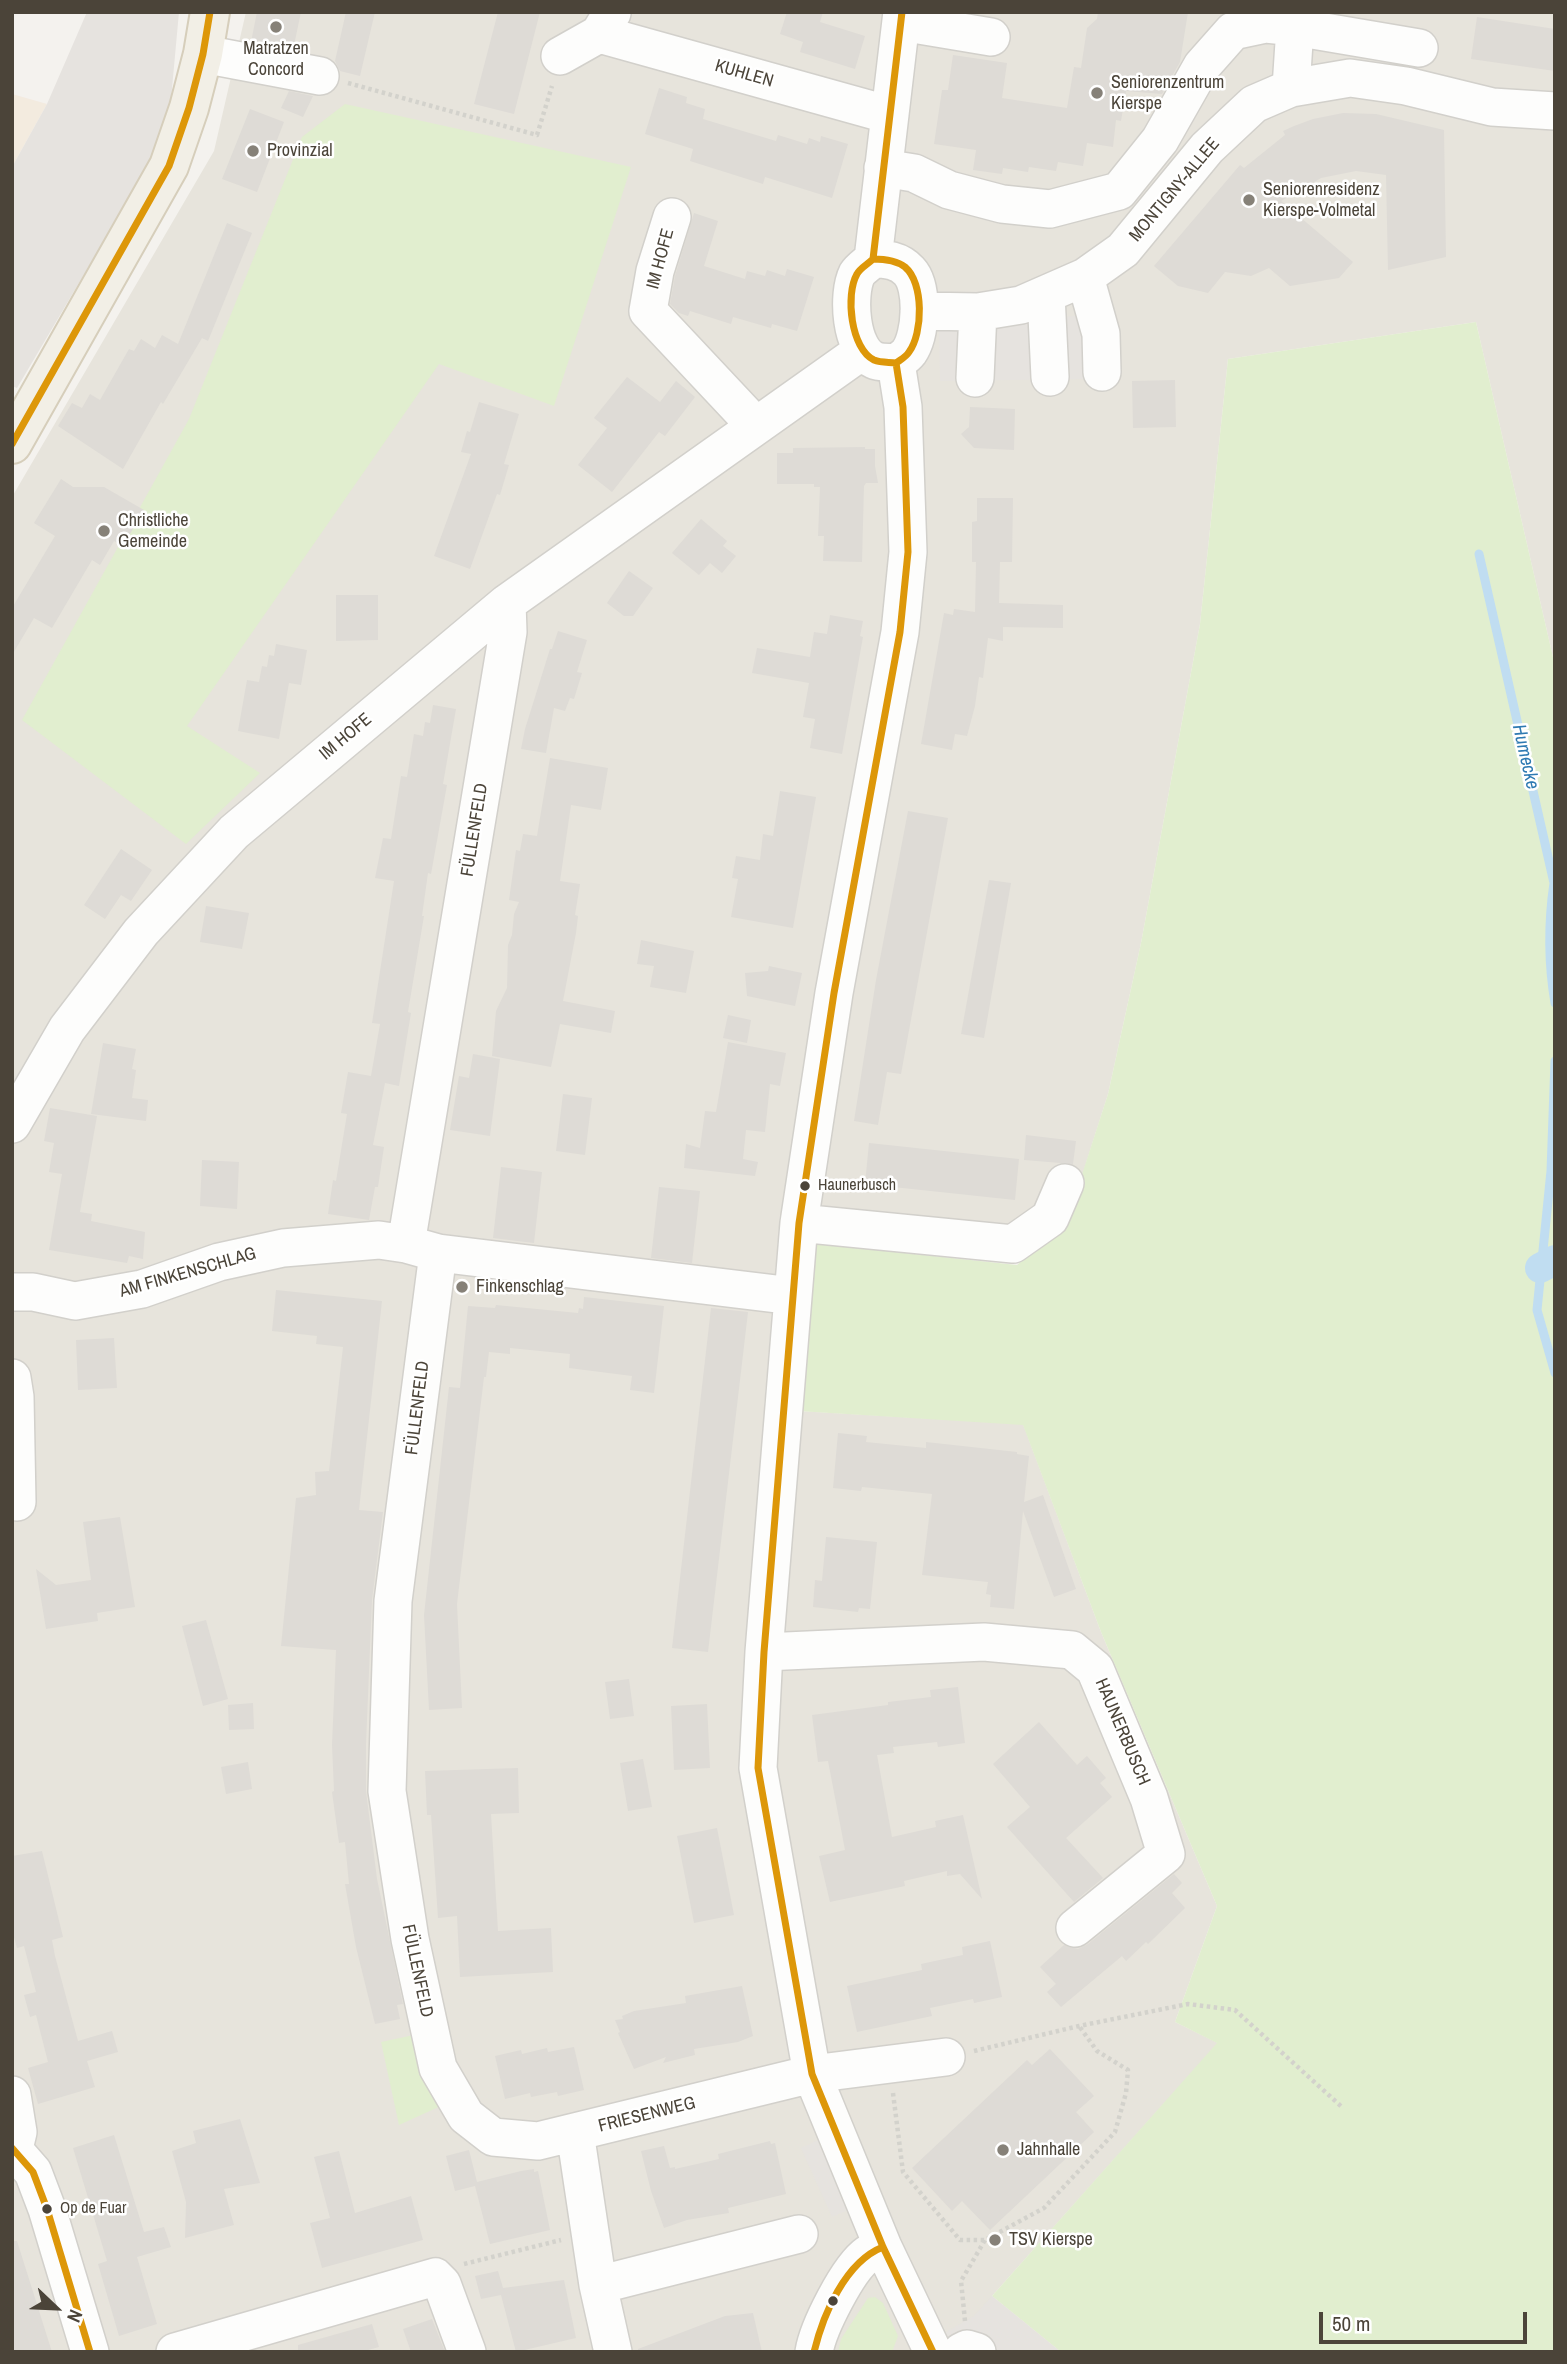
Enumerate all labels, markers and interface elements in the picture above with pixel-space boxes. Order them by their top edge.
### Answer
marker: Matratzen Concord [268,19,284,35]
place label: Matratzen Concord [243,38,309,80]
street label: KUHLEN [712,55,776,93]
place label: Seniorenzentrum Kierspe [1111,72,1224,114]
marker: Seniorenzentrum Kierspe [1089,85,1105,101]
street label: MONTIGNY-ALLEE [1125,134,1225,246]
place label: Provinzial [267,140,333,162]
marker: Provinzial [245,143,261,159]
place label: Seniorenresidenz Kierspe-Volmetal [1263,179,1380,222]
marker: Seniorenresidenz Kierspe-Volmetal [1241,192,1257,208]
street label: IM HOFE [643,226,679,292]
place label: Christliche Gemeinde [118,510,189,552]
marker: Christliche Gemeinde [96,523,112,539]
street label: IM HOFE [315,709,377,765]
water label: Humecke [1506,722,1544,792]
street label: FÜLLENFELD [457,782,493,878]
place label: Haunerbusch [818,1176,896,1196]
marker: Haunerbusch [798,1179,812,1193]
street label: AM FINKENSCHLAG [117,1243,259,1303]
place label: Finkenschlag [476,1276,564,1298]
marker: Finkenschlag [454,1279,470,1295]
street label: FÜLLENFELD [402,1360,434,1456]
street label: HAUNERBUSCH [1090,1675,1154,1789]
street label: FÜLLENFELD [397,1923,437,2019]
street label: FRIESENWEG [596,2093,698,2137]
place label: Jahnhalle [1017,2139,1080,2161]
marker: Jahnhalle [995,2142,1011,2158]
place label: Op de Fuar [60,2199,126,2219]
marker: Op de Fuar [40,2202,54,2216]
place label: TSV Kierspe [1009,2229,1093,2251]
marker: TSV Kierspe [987,2232,1003,2248]
north arrow [21,2273,91,2343]
unlabelled marker [826,2294,840,2308]
scale bar [1322,2298,1530,2342]
text: N [61,2306,89,2326]
text: 50 m [1332,2309,1370,2338]

